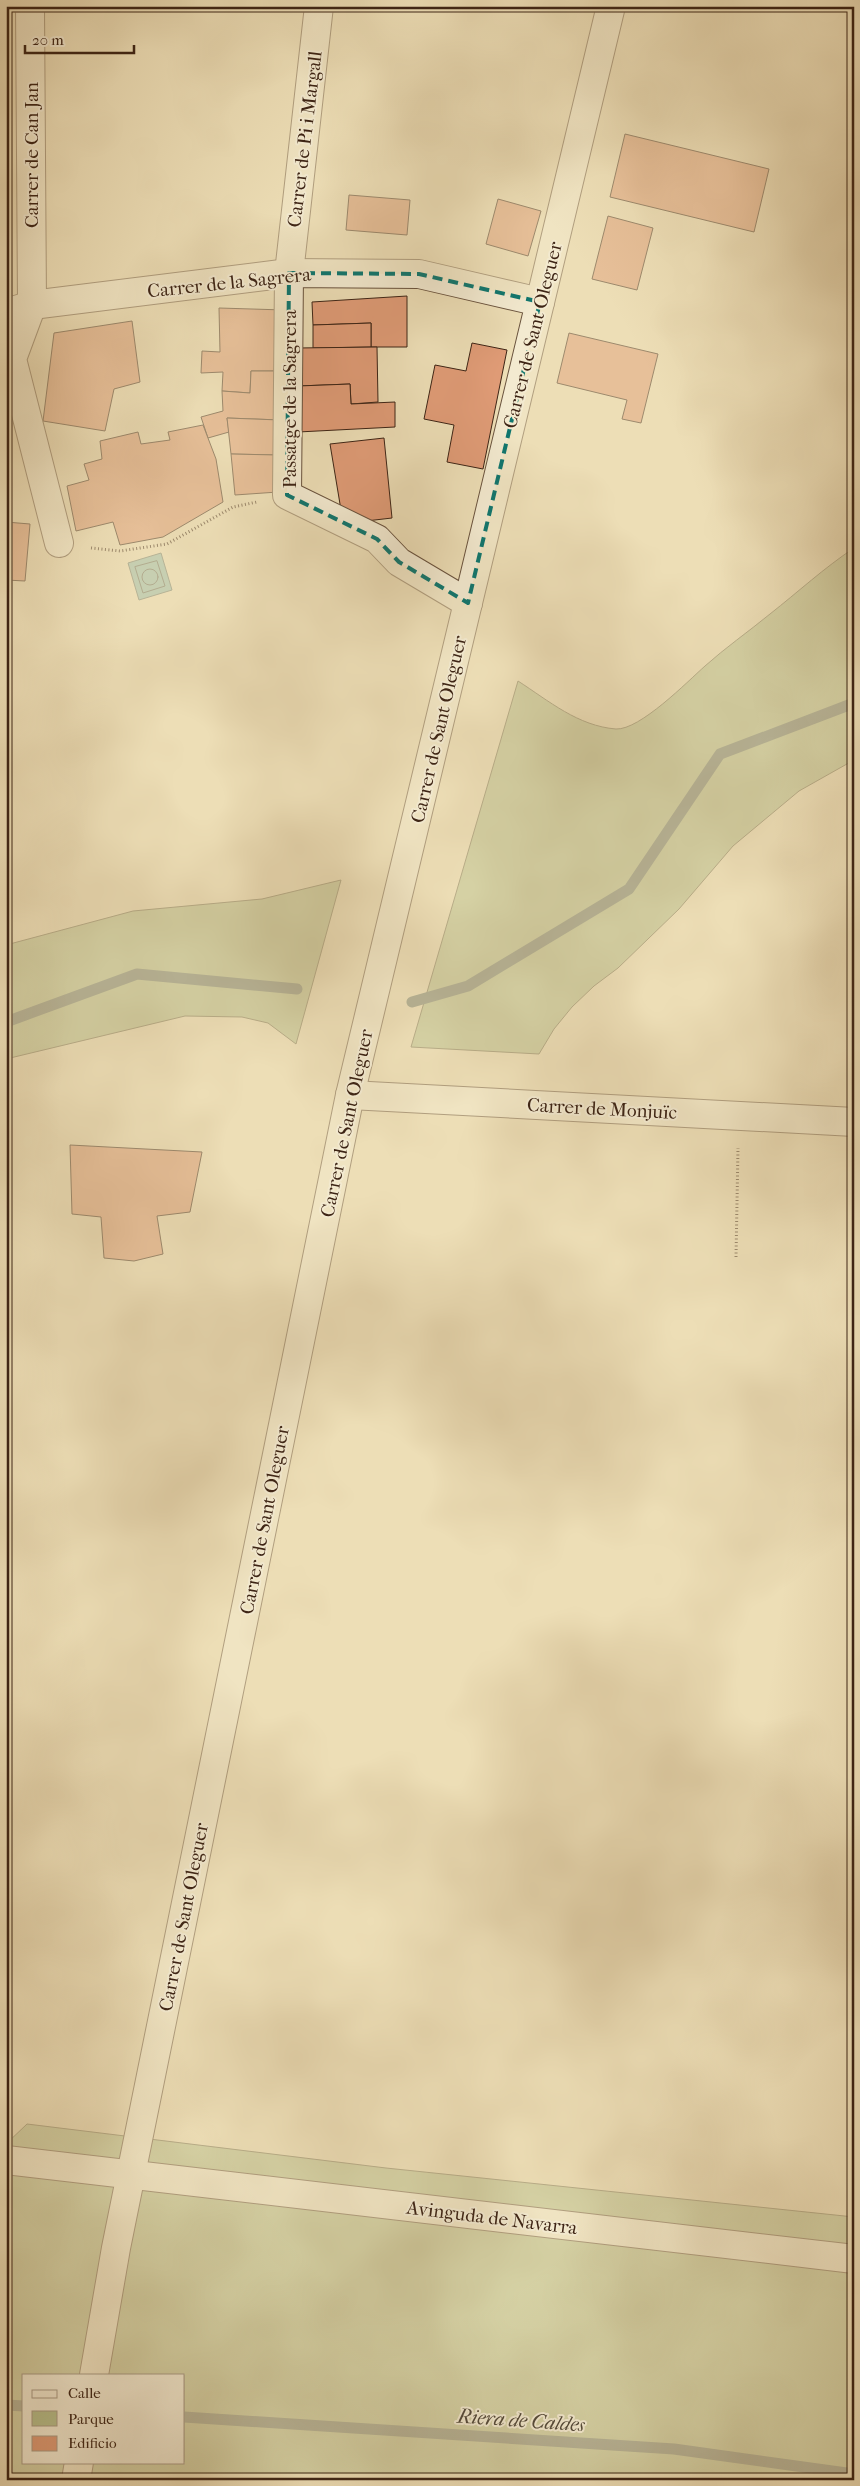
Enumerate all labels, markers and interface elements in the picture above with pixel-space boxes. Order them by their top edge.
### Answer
scale bar [25,22,134,54]
text: 20 m [32,31,64,49]
street label: Carrer de Pi i Margall [283,50,327,229]
street label: Carrer de Can Jan [21,82,43,228]
street label: Carrer de Sant Oleguer [499,239,567,431]
street label: Carrer de la Sagrera [146,263,312,303]
street label: Passatge de la Sagrera [279,310,301,488]
street label: Carrer de Sant Oleguer [407,633,471,825]
street label: Carrer de Sant Oleguer [316,1026,378,1219]
street label: Carrer de Monjuïc [526,1094,677,1124]
street label: Carrer de Sant Oleguer [236,1423,294,1616]
street label: Carrer de Sant Oleguer [155,1820,213,2013]
street label: Avinguda de Navarra [404,2196,579,2239]
legend [22,2374,185,2464]
text: Calle [68,2384,101,2402]
water label: Riera de Caldes [455,2404,586,2436]
text: Parque [68,2410,114,2428]
text: Edificio [68,2434,117,2452]

